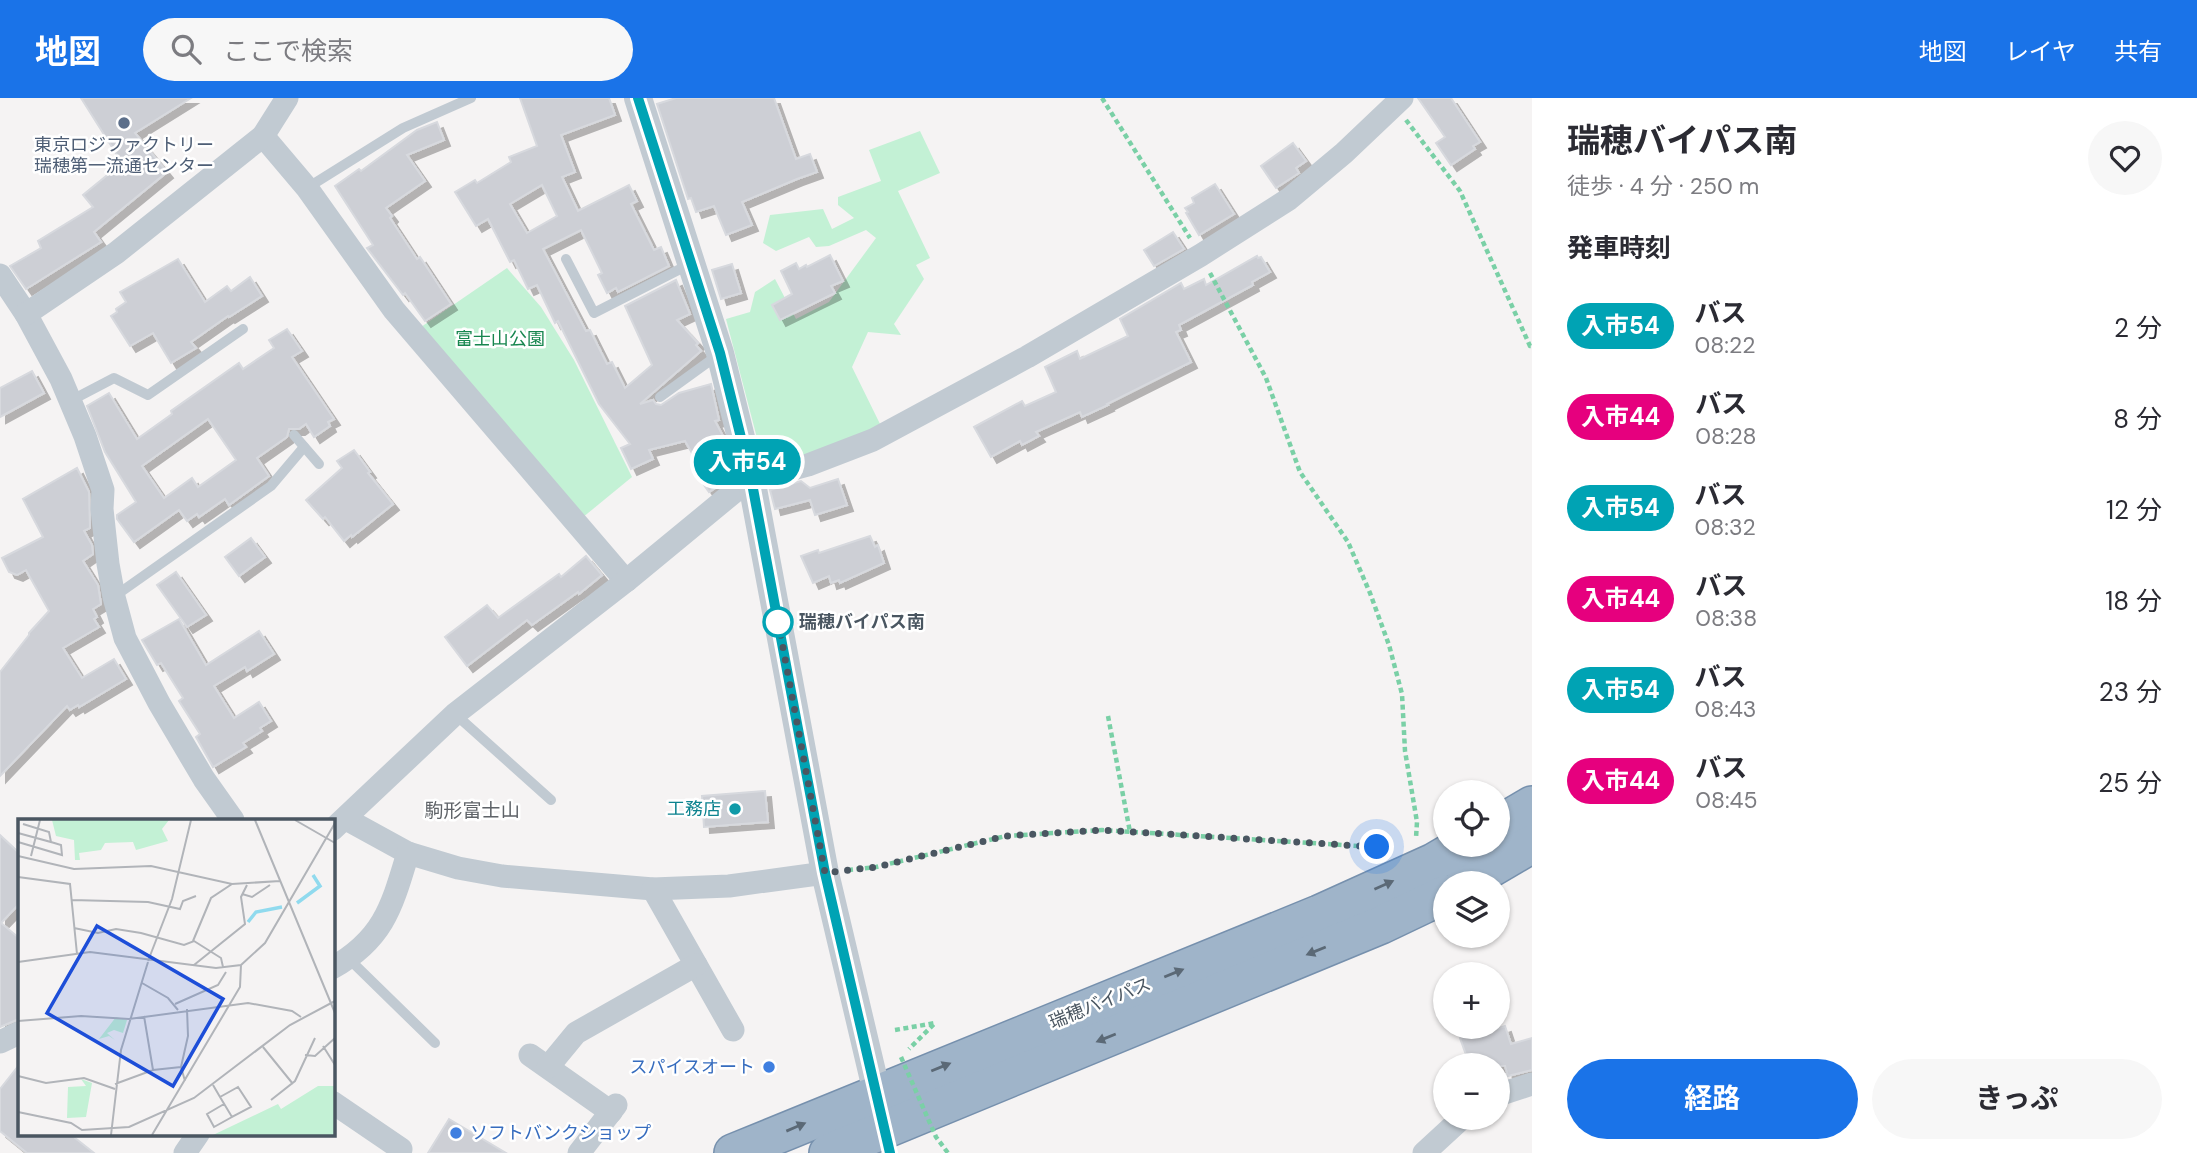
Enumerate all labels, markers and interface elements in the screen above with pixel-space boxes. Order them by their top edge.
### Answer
search box [143,18,633,81]
text: 地図 [35,30,101,73]
icon: search [167,30,205,68]
text: ここで検索 [223,34,353,68]
text: 地図 [1919,36,1967,67]
text: レイヤ [2005,36,2076,67]
text: 共有 [2114,36,2162,67]
marker: 東京ロジファクトリー 瑞穂第一流通センター [116,115,132,131]
text: 瑞穂バイパス南 [1567,119,1797,162]
button: heart [2088,121,2162,195]
place label: 東京ロジファクトリー 瑞穂第一流通センター [34,133,214,178]
text: 徒歩 · 4 分 · 250 m [1567,171,1759,201]
text: 発車時刻 [1567,231,1671,265]
text: バス [1695,296,1747,330]
text: 入市54 [1581,310,1660,341]
text: 2 分 [2114,311,2162,345]
park label: 富士山公園 [455,327,545,351]
text: 08:22 [1695,330,1755,360]
text: バス [1695,387,1747,421]
text: 入市44 [1581,401,1660,432]
text: 8 分 [2113,402,2162,436]
text: 08:28 [1695,421,1756,451]
line badge: 入市54 [698,439,796,485]
text: 入市54 [708,446,786,477]
text: バス [1695,478,1747,512]
text: 入市54 [1581,492,1660,523]
text: 12 分 [2106,493,2162,527]
text: 08:32 [1695,512,1756,542]
text: バス [1695,569,1747,603]
text: 入市44 [1581,583,1660,614]
text: 18 分 [2105,584,2162,618]
text: 08:38 [1695,603,1757,633]
marker: 瑞穂バイパス南 [763,607,793,637]
place label: 瑞穂バイパス南 [799,610,925,634]
text: バス [1695,660,1747,694]
text: 入市54 [1581,674,1660,705]
text: 23 分 [2099,675,2162,709]
text: 08:43 [1695,694,1756,724]
text: バス [1695,751,1747,785]
text: 入市44 [1581,765,1660,796]
text: 25 分 [2098,766,2162,800]
map controls [1433,780,1510,1130]
button: locate [1433,780,1510,857]
text: 08:45 [1695,785,1758,815]
place label: 工務店 [667,797,721,821]
district label: 駒形富士山 [424,798,520,823]
marker: 工務店 [727,801,743,817]
inset map [18,819,334,1136]
your location [1359,829,1394,864]
button: layers [1433,871,1510,948]
one-way arrow [1374,879,1394,891]
one-way arrow [1305,946,1326,957]
button: + [1433,962,1510,1039]
one-way arrow [1164,967,1185,978]
street label: 瑞穂バイパス [1046,972,1154,1034]
one-way arrow [1095,1033,1116,1044]
button: − [1433,1053,1510,1130]
place label: スパイスオート [630,1055,755,1079]
marker: スパイスオート [761,1059,777,1075]
button: 経路 [1567,1059,1858,1139]
button: きっぷ [1872,1059,2162,1139]
one-way arrow [930,1062,951,1073]
place label: ソフトバンクショップ [470,1121,651,1145]
one-way arrow [785,1121,806,1132]
marker: ソフトバンクショップ [448,1125,464,1141]

